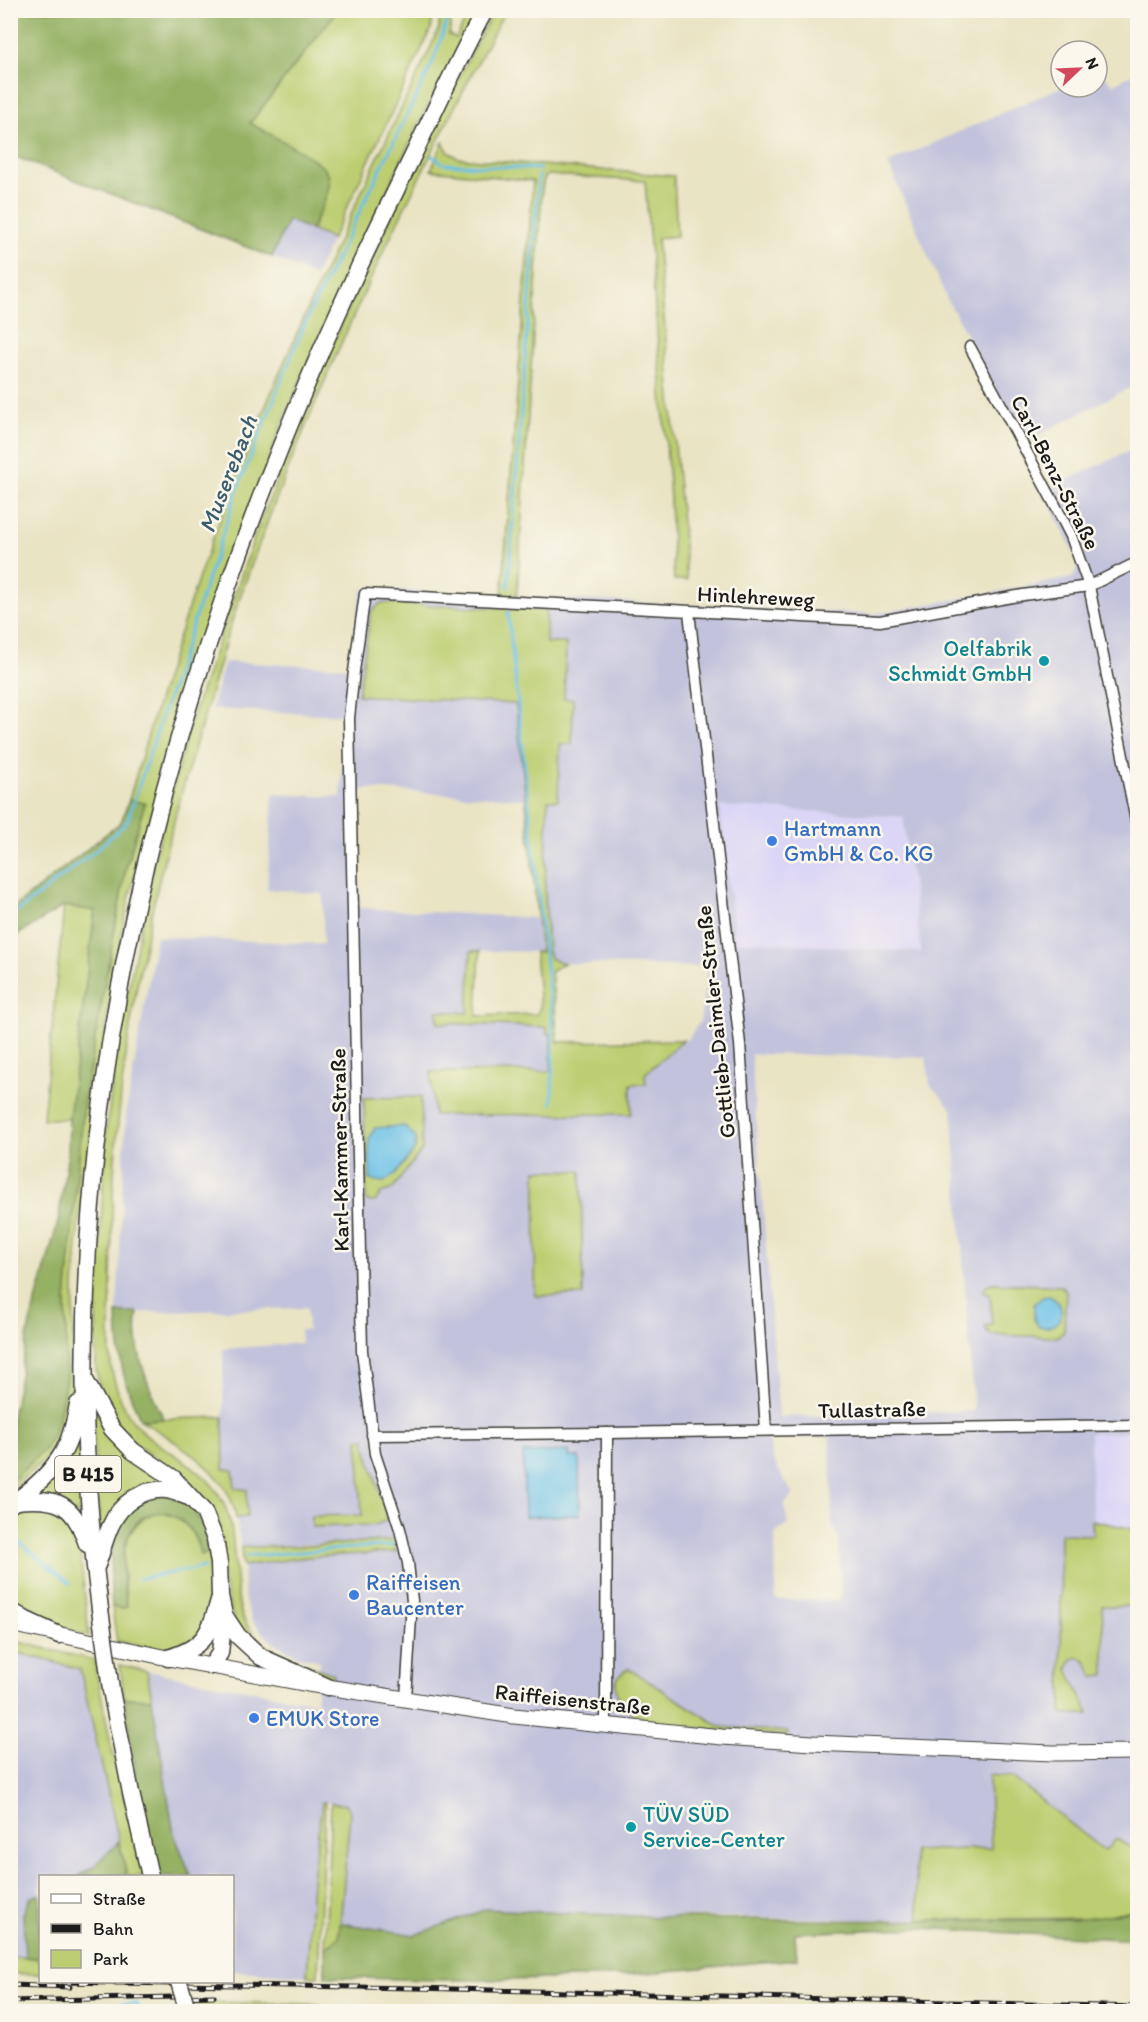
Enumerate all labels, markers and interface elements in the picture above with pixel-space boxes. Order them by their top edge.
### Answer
north arrow [1049,39,1109,99]
text: N [1081,55,1103,72]
street label: Carl-Benz-Straße [1005,390,1106,554]
water label: Muserebach [192,410,263,537]
street label: Hinlehreweg [696,580,816,613]
place label: Oelfabrik Schmidt GmbH [888,635,1032,687]
marker: Oelfabrik Schmidt GmbH [1037,654,1051,668]
place label: Hartmann GmbH & Co. KG [784,815,933,867]
marker: Hartmann GmbH & Co. KG [765,834,779,848]
street label: Gottlieb-Daimler-Straße [690,904,741,1140]
street label: Karl-Kammer-Straße [324,1048,355,1252]
street label: Tullastraße [818,1395,926,1424]
road number: B 415 [55,1456,121,1492]
place label: Raiffeisen Baucenter [366,1569,464,1621]
marker: Raiffeisen Baucenter [347,1588,361,1602]
street label: Raiffeisenstraße [494,1678,652,1721]
place label: EMUK Store [266,1705,379,1732]
marker: EMUK Store [247,1711,261,1725]
place label: TÜV SÜD Service-Center [643,1801,785,1853]
marker: TÜV SÜD Service-Center [624,1820,638,1834]
legend [39,1875,234,1983]
text: Straße [93,1888,146,1910]
text: Bahn [93,1918,134,1940]
text: Park [93,1948,128,1970]

